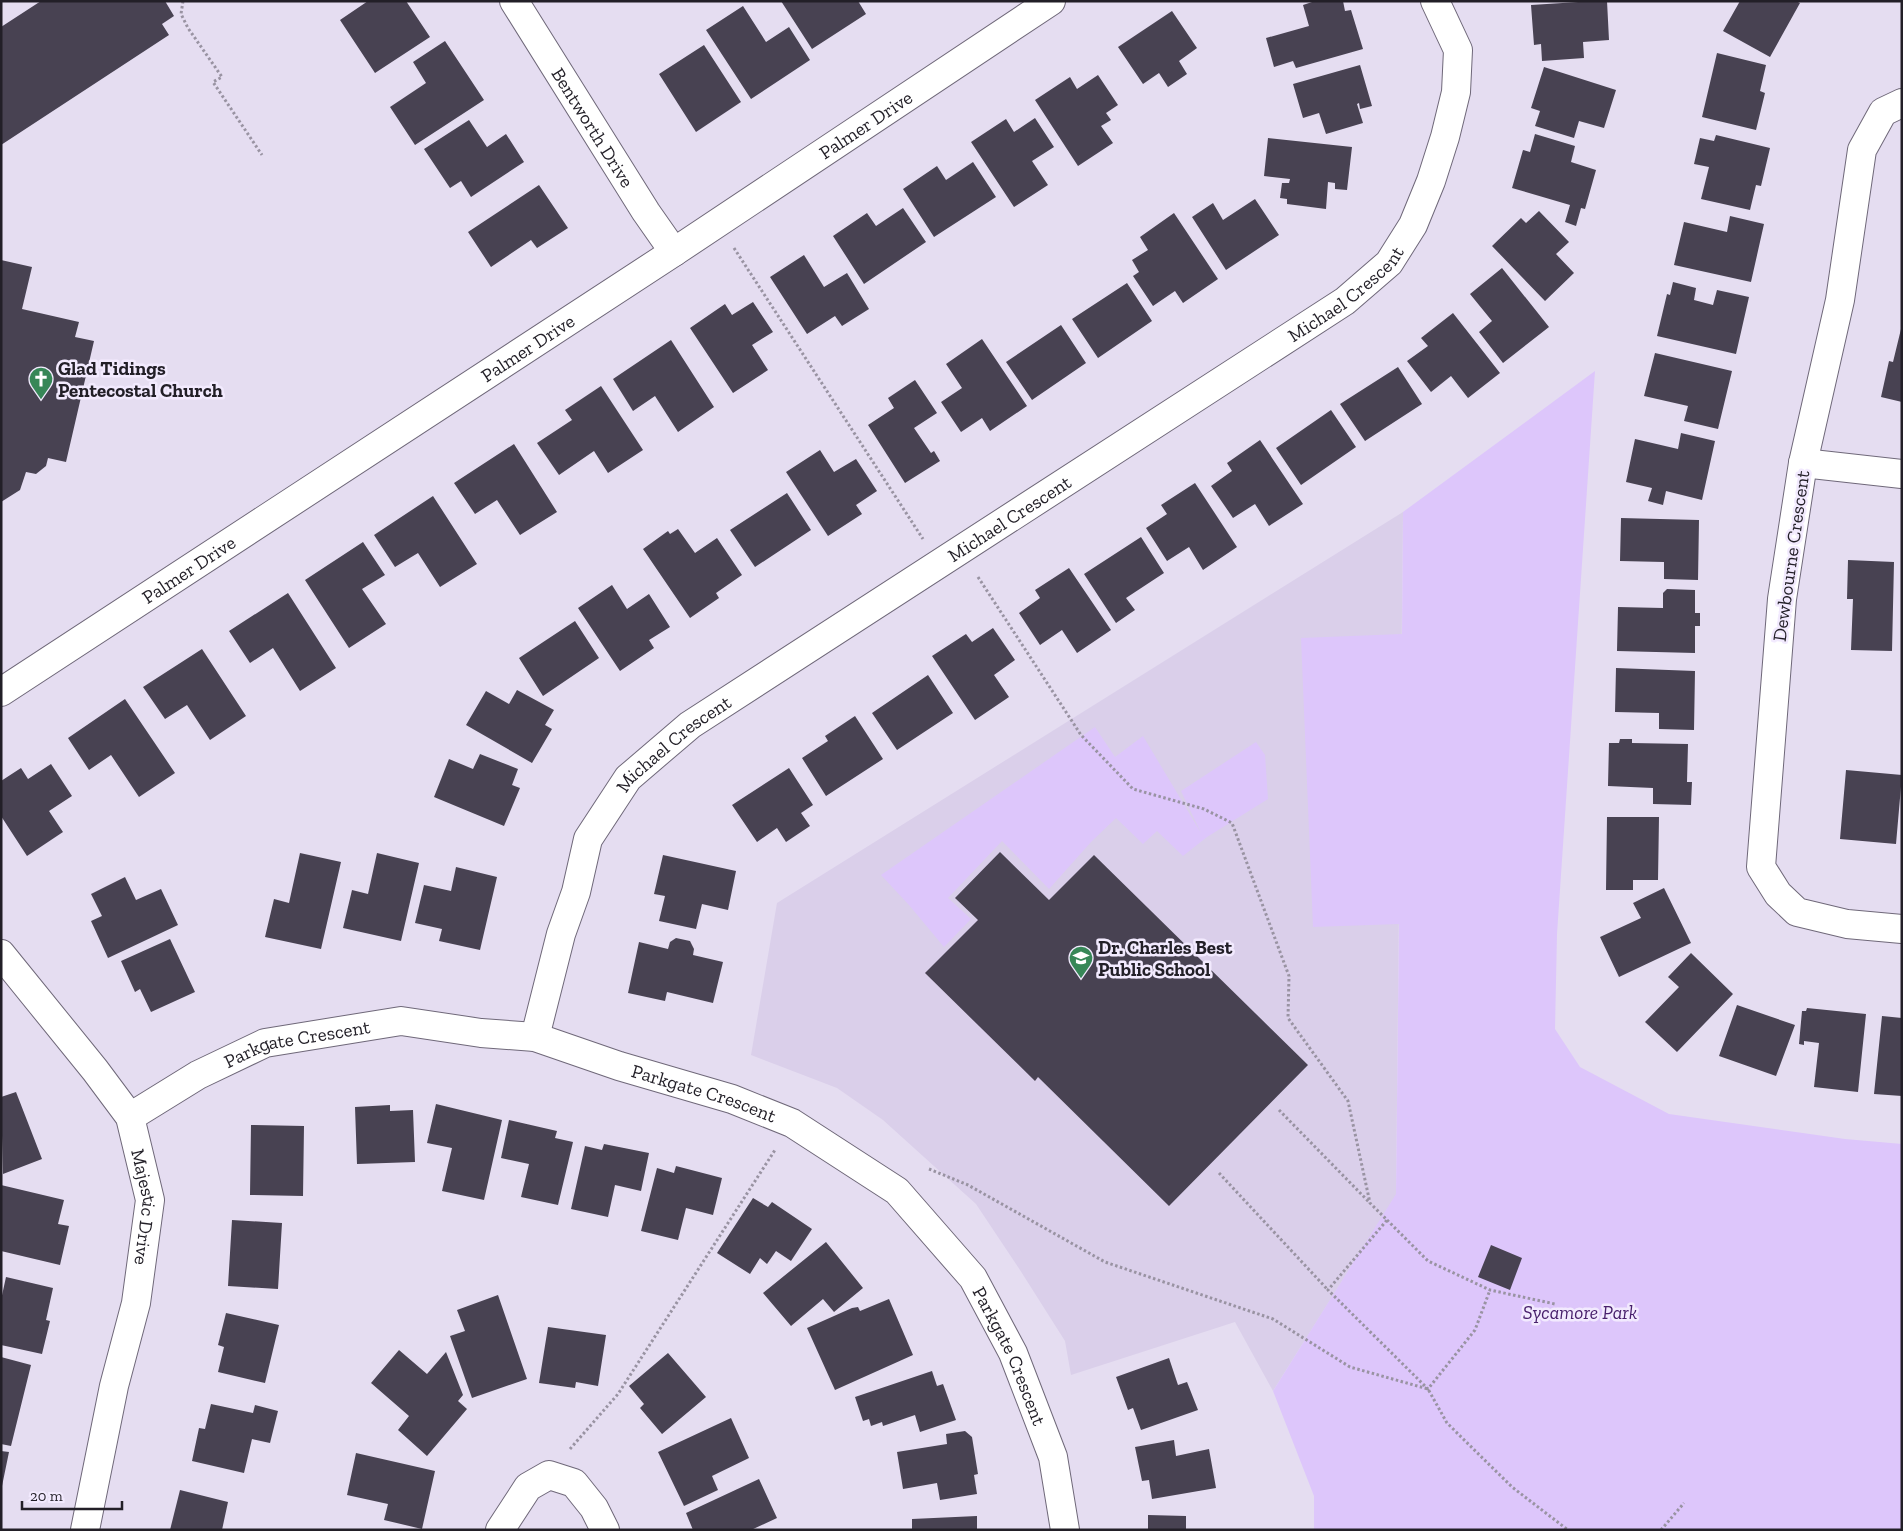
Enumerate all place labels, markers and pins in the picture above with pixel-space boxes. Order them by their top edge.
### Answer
place label: Glad Tidings Pentecostal Church [58,357,223,402]
church icon: Glad Tidings Pentecostal Church [28,366,54,400]
place label: Dr. Charles Best Public School [1098,936,1233,981]
school or university icon: Dr. Charles Best Public School [1068,945,1094,979]

